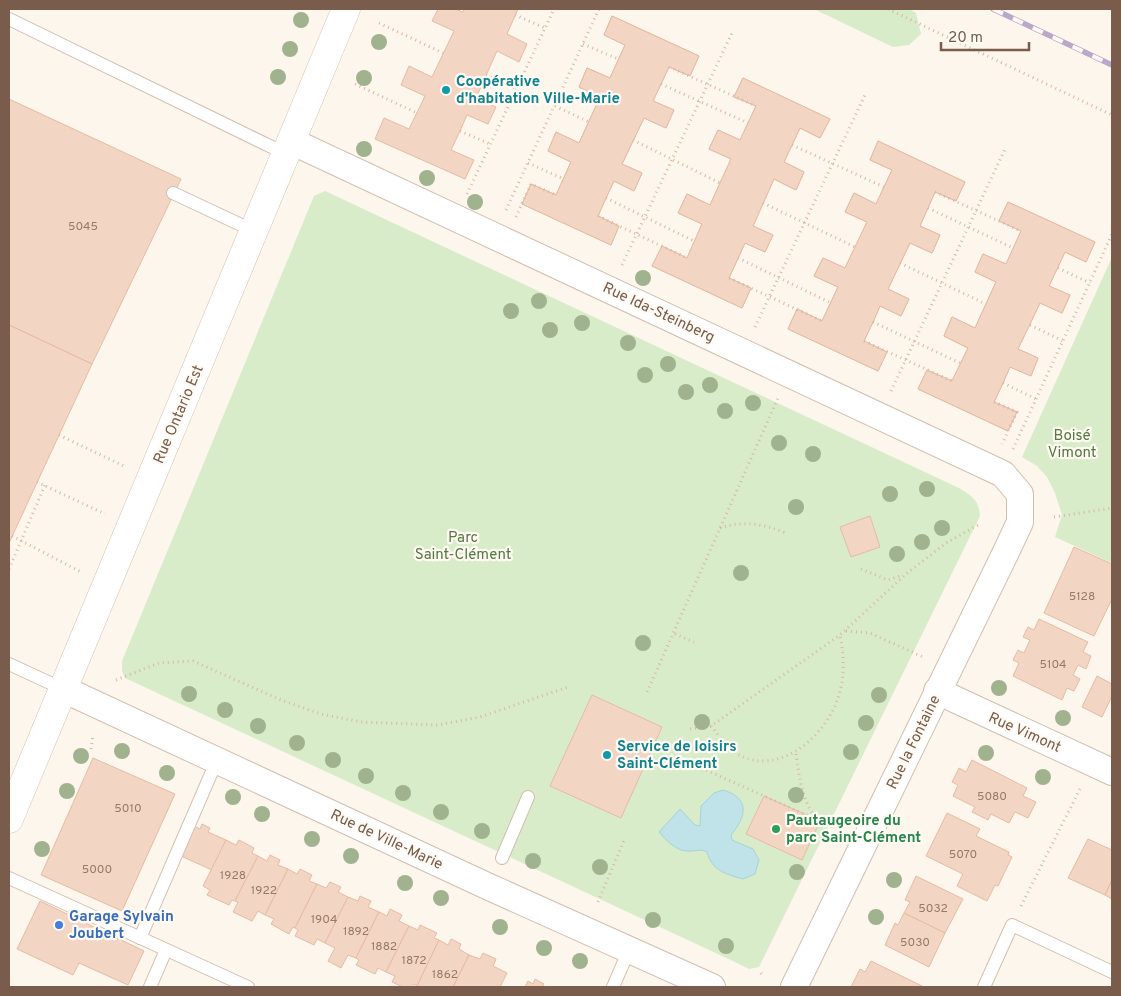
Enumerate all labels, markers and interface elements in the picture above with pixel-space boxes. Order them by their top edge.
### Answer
scale bar [941,20,1028,52]
text: 20 m [948,29,983,48]
place label: Coopérative d'habitation Ville-Marie [456,73,620,109]
marker: Coopérative d'habitation Ville-Marie [440,84,452,96]
house number: 5045 [68,219,98,235]
street label: Rue Ida-Steinberg [599,279,717,348]
street label: Rue Ontario Est [150,362,209,467]
park label: Boisé Vimont [1048,427,1096,463]
park label: Parc Saint-Clément [415,529,511,565]
house number: 5128 [1069,589,1095,605]
house number: 5104 [1039,657,1067,673]
street label: Rue la Fontaine [883,692,945,793]
street label: Rue Vimont [985,709,1064,758]
place label: Service de loisirs Saint-Clément [617,738,737,774]
marker: Service de loisirs Saint-Clément [601,749,613,761]
house number: 5080 [977,789,1007,805]
house number: 5010 [114,801,142,817]
street label: Rue de Ville-Marie [327,806,446,875]
place label: Pautaugeoire du parc Saint-Clément [786,812,921,848]
marker: Pautaugeoire du parc Saint-Clément [770,823,782,835]
house number: 5070 [949,847,977,863]
house number: 5000 [82,862,112,878]
house number: 1928 [220,868,246,884]
house number: 1922 [251,883,277,899]
house number: 5032 [918,901,948,917]
place label: Garage Sylvain Joubert [69,908,174,944]
house number: 1904 [311,912,337,928]
marker: Garage Sylvain Joubert [53,919,65,931]
house number: 1892 [343,924,369,940]
house number: 5030 [900,935,930,951]
house number: 1882 [371,939,397,955]
house number: 1872 [401,953,427,969]
house number: 1862 [432,967,458,983]

